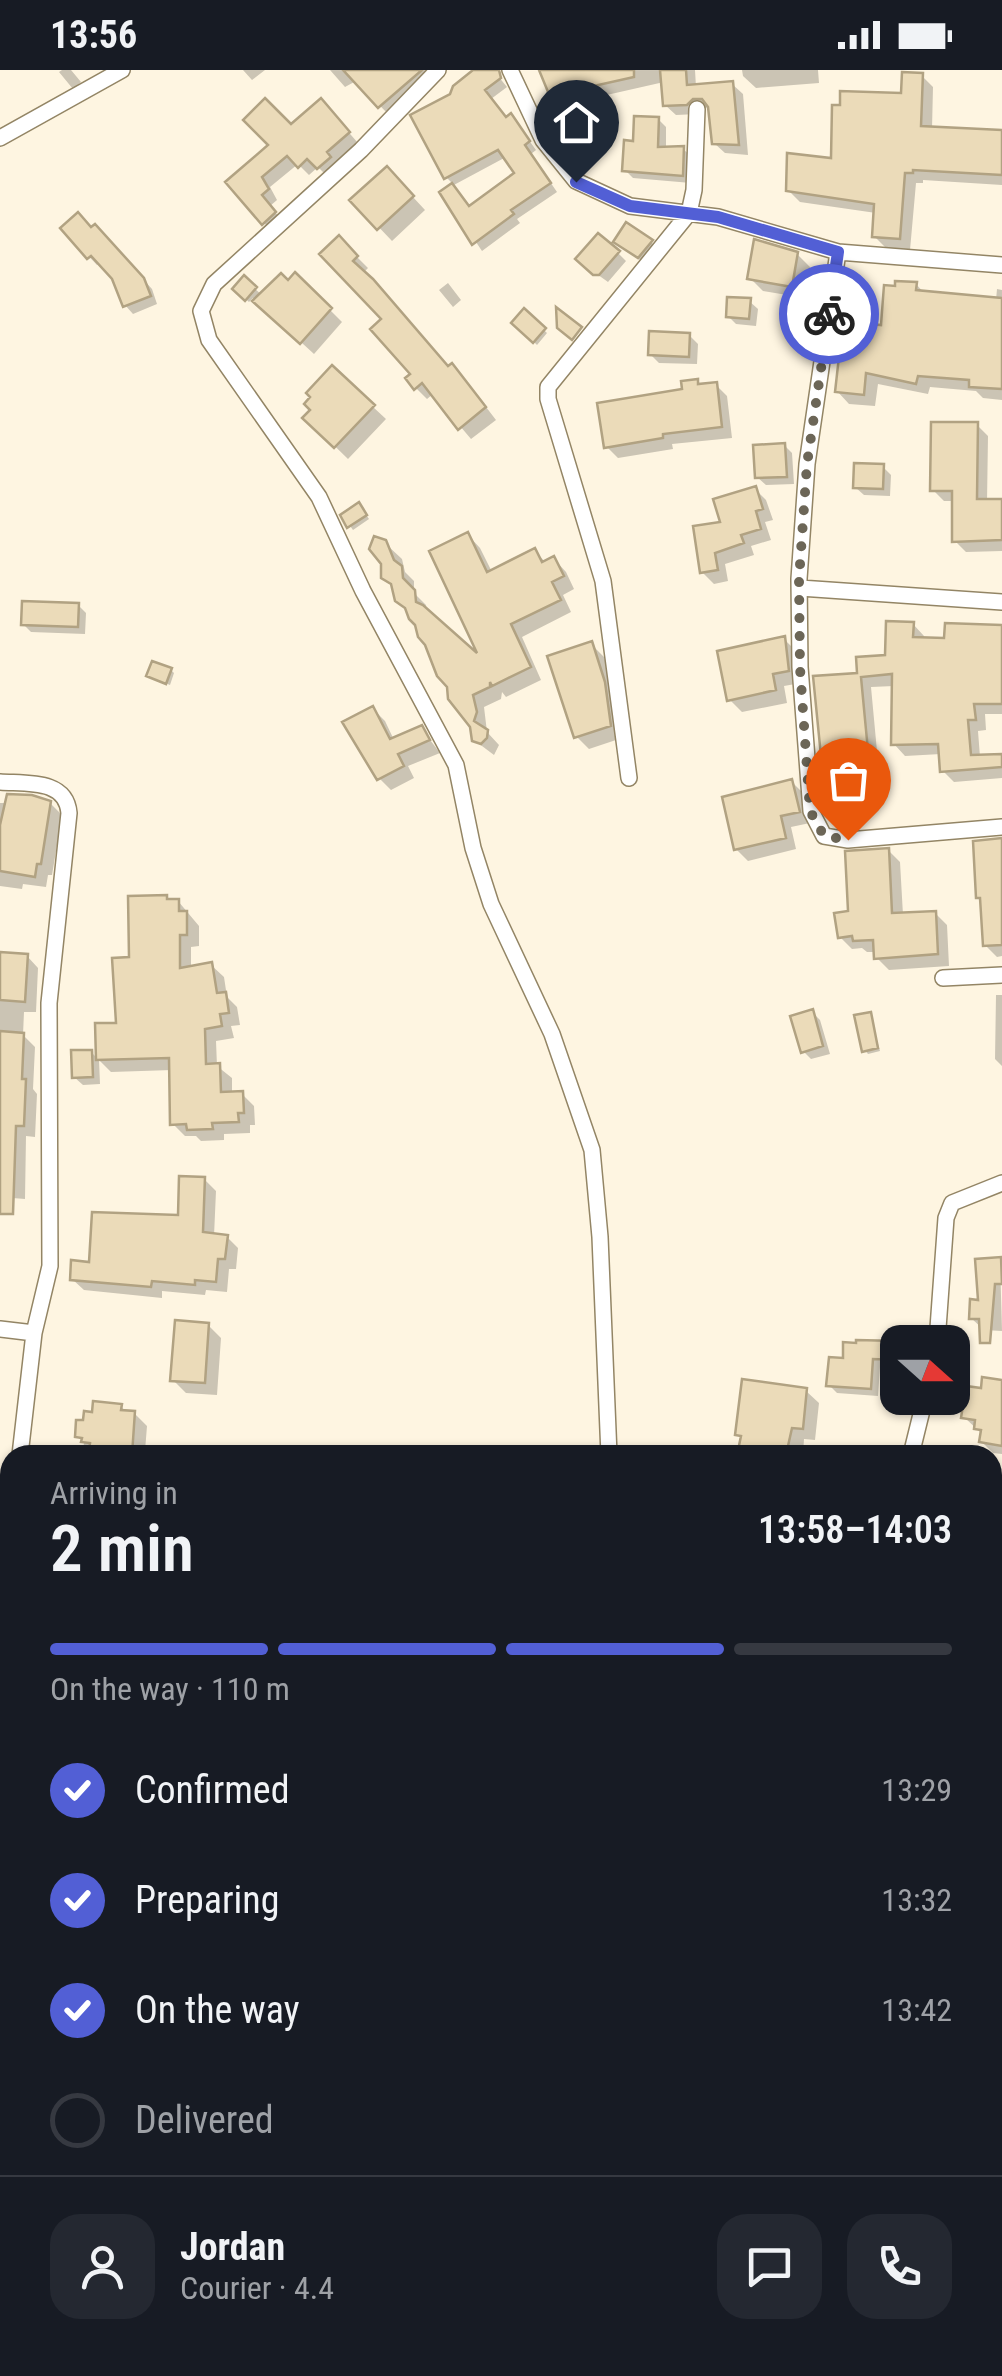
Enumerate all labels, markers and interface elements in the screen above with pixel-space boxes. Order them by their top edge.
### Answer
text: 13:56 [50,13,137,57]
pin [534,80,619,183]
icon: home [549,95,604,150]
courier [779,264,879,364]
icon: bike [802,287,857,342]
pin [806,738,891,841]
icon: bag [821,753,876,808]
north arrow [880,1325,970,1415]
map controls [880,1325,970,1415]
text: Arriving in [50,1474,178,1512]
text: 13:58–14:03 [758,1508,952,1552]
text: 2 min [50,1511,194,1587]
text: On the way · 110 m [50,1670,290,1708]
icon: check [50,1763,105,1818]
text: Confirmed [135,1768,290,1812]
text: 13:29 [881,1771,952,1809]
icon: check [50,1873,105,1928]
text: Preparing [135,1878,280,1922]
text: 13:32 [881,1881,952,1919]
icon: check [50,1983,105,2038]
text: On the way [135,1988,300,2032]
text: 13:42 [881,1991,952,2029]
text: Delivered [135,2098,274,2142]
button: person [50,2214,155,2319]
button: chat [717,2214,822,2319]
button: phone [847,2214,952,2319]
text: Jordan [180,2225,285,2269]
text: Courier · 4.4 [180,2269,334,2307]

